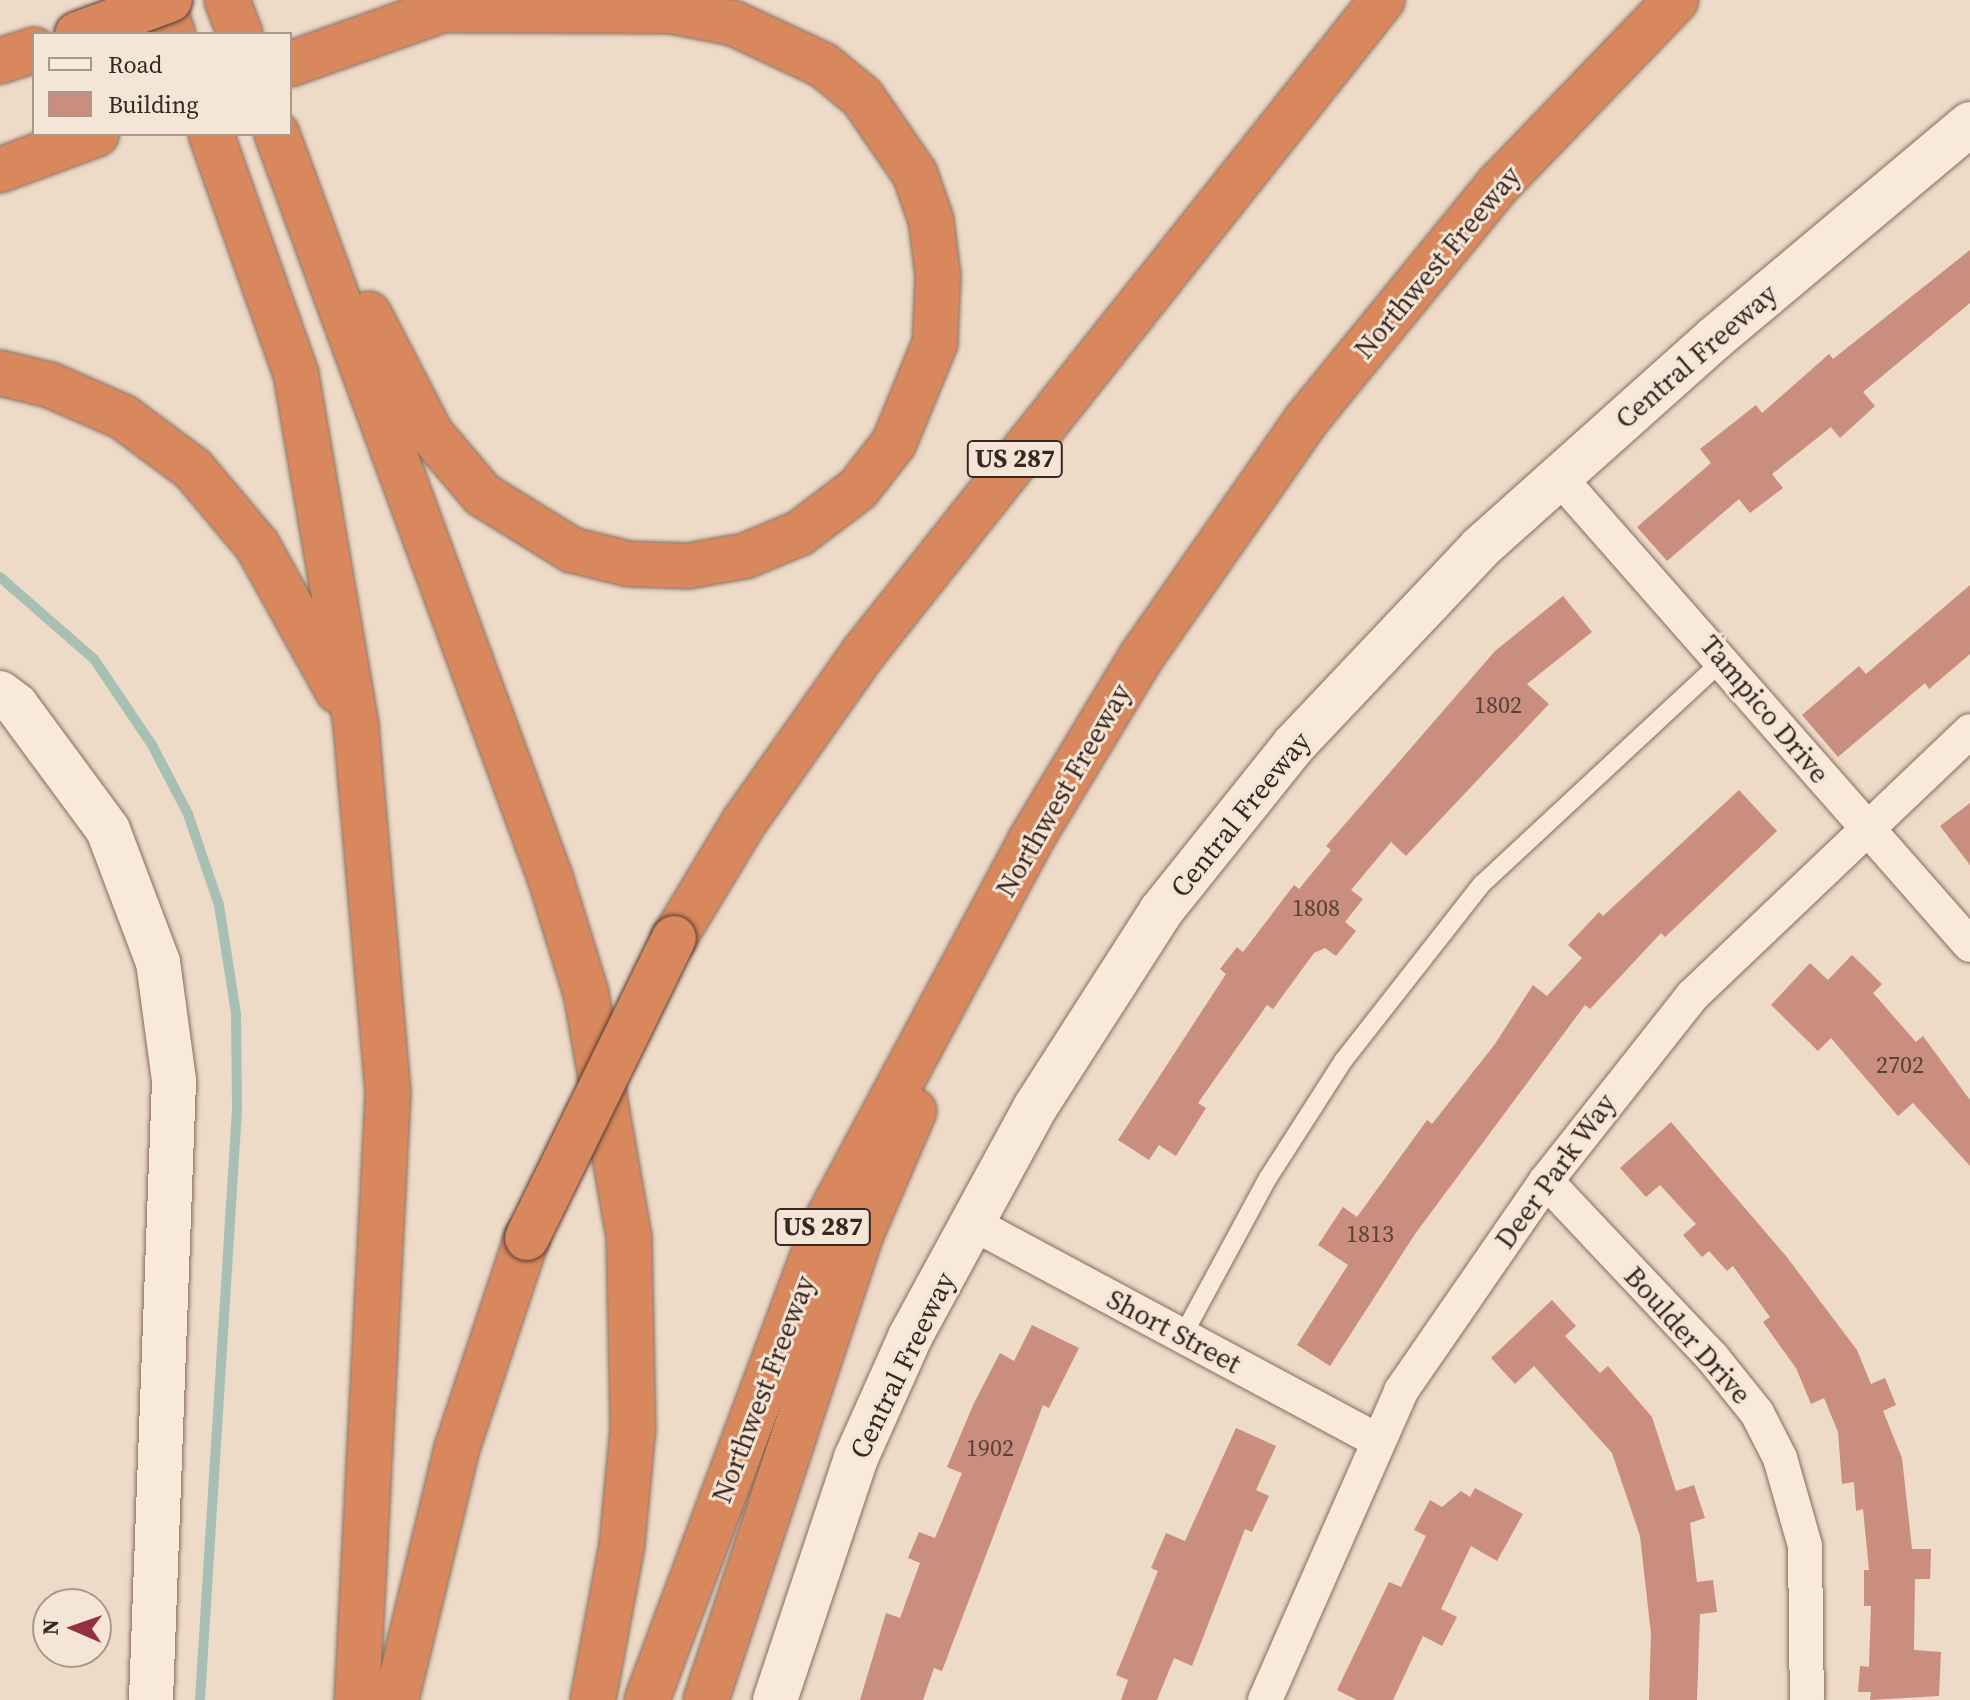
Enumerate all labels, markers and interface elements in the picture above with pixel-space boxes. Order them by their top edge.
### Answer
legend [32,32,292,136]
text: Road [108,48,162,81]
text: Building [108,88,199,121]
street label: Northwest Freeway [1347,159,1527,365]
street label: Central Freeway [1608,277,1784,435]
road number: US 287 [965,437,1065,481]
street label: Tampico Drive [1694,628,1836,790]
street label: Northwest Freeway [988,677,1138,903]
house number: 1802 [1474,691,1522,719]
street label: Central Freeway [1163,724,1317,904]
house number: 1808 [1292,894,1340,922]
house number: 2702 [1876,1051,1924,1079]
street label: Deer Park Way [1487,1087,1623,1255]
road number: US 287 [773,1205,873,1249]
house number: 1813 [1346,1220,1394,1248]
street label: Boulder Drive [1618,1259,1758,1411]
street label: Central Freeway [842,1266,962,1464]
street label: Northwest Freeway [704,1271,822,1507]
street label: Short Street [1101,1282,1247,1380]
house number: 1902 [966,1434,1014,1462]
north arrow [32,1588,112,1668]
text: N [35,1619,65,1636]

